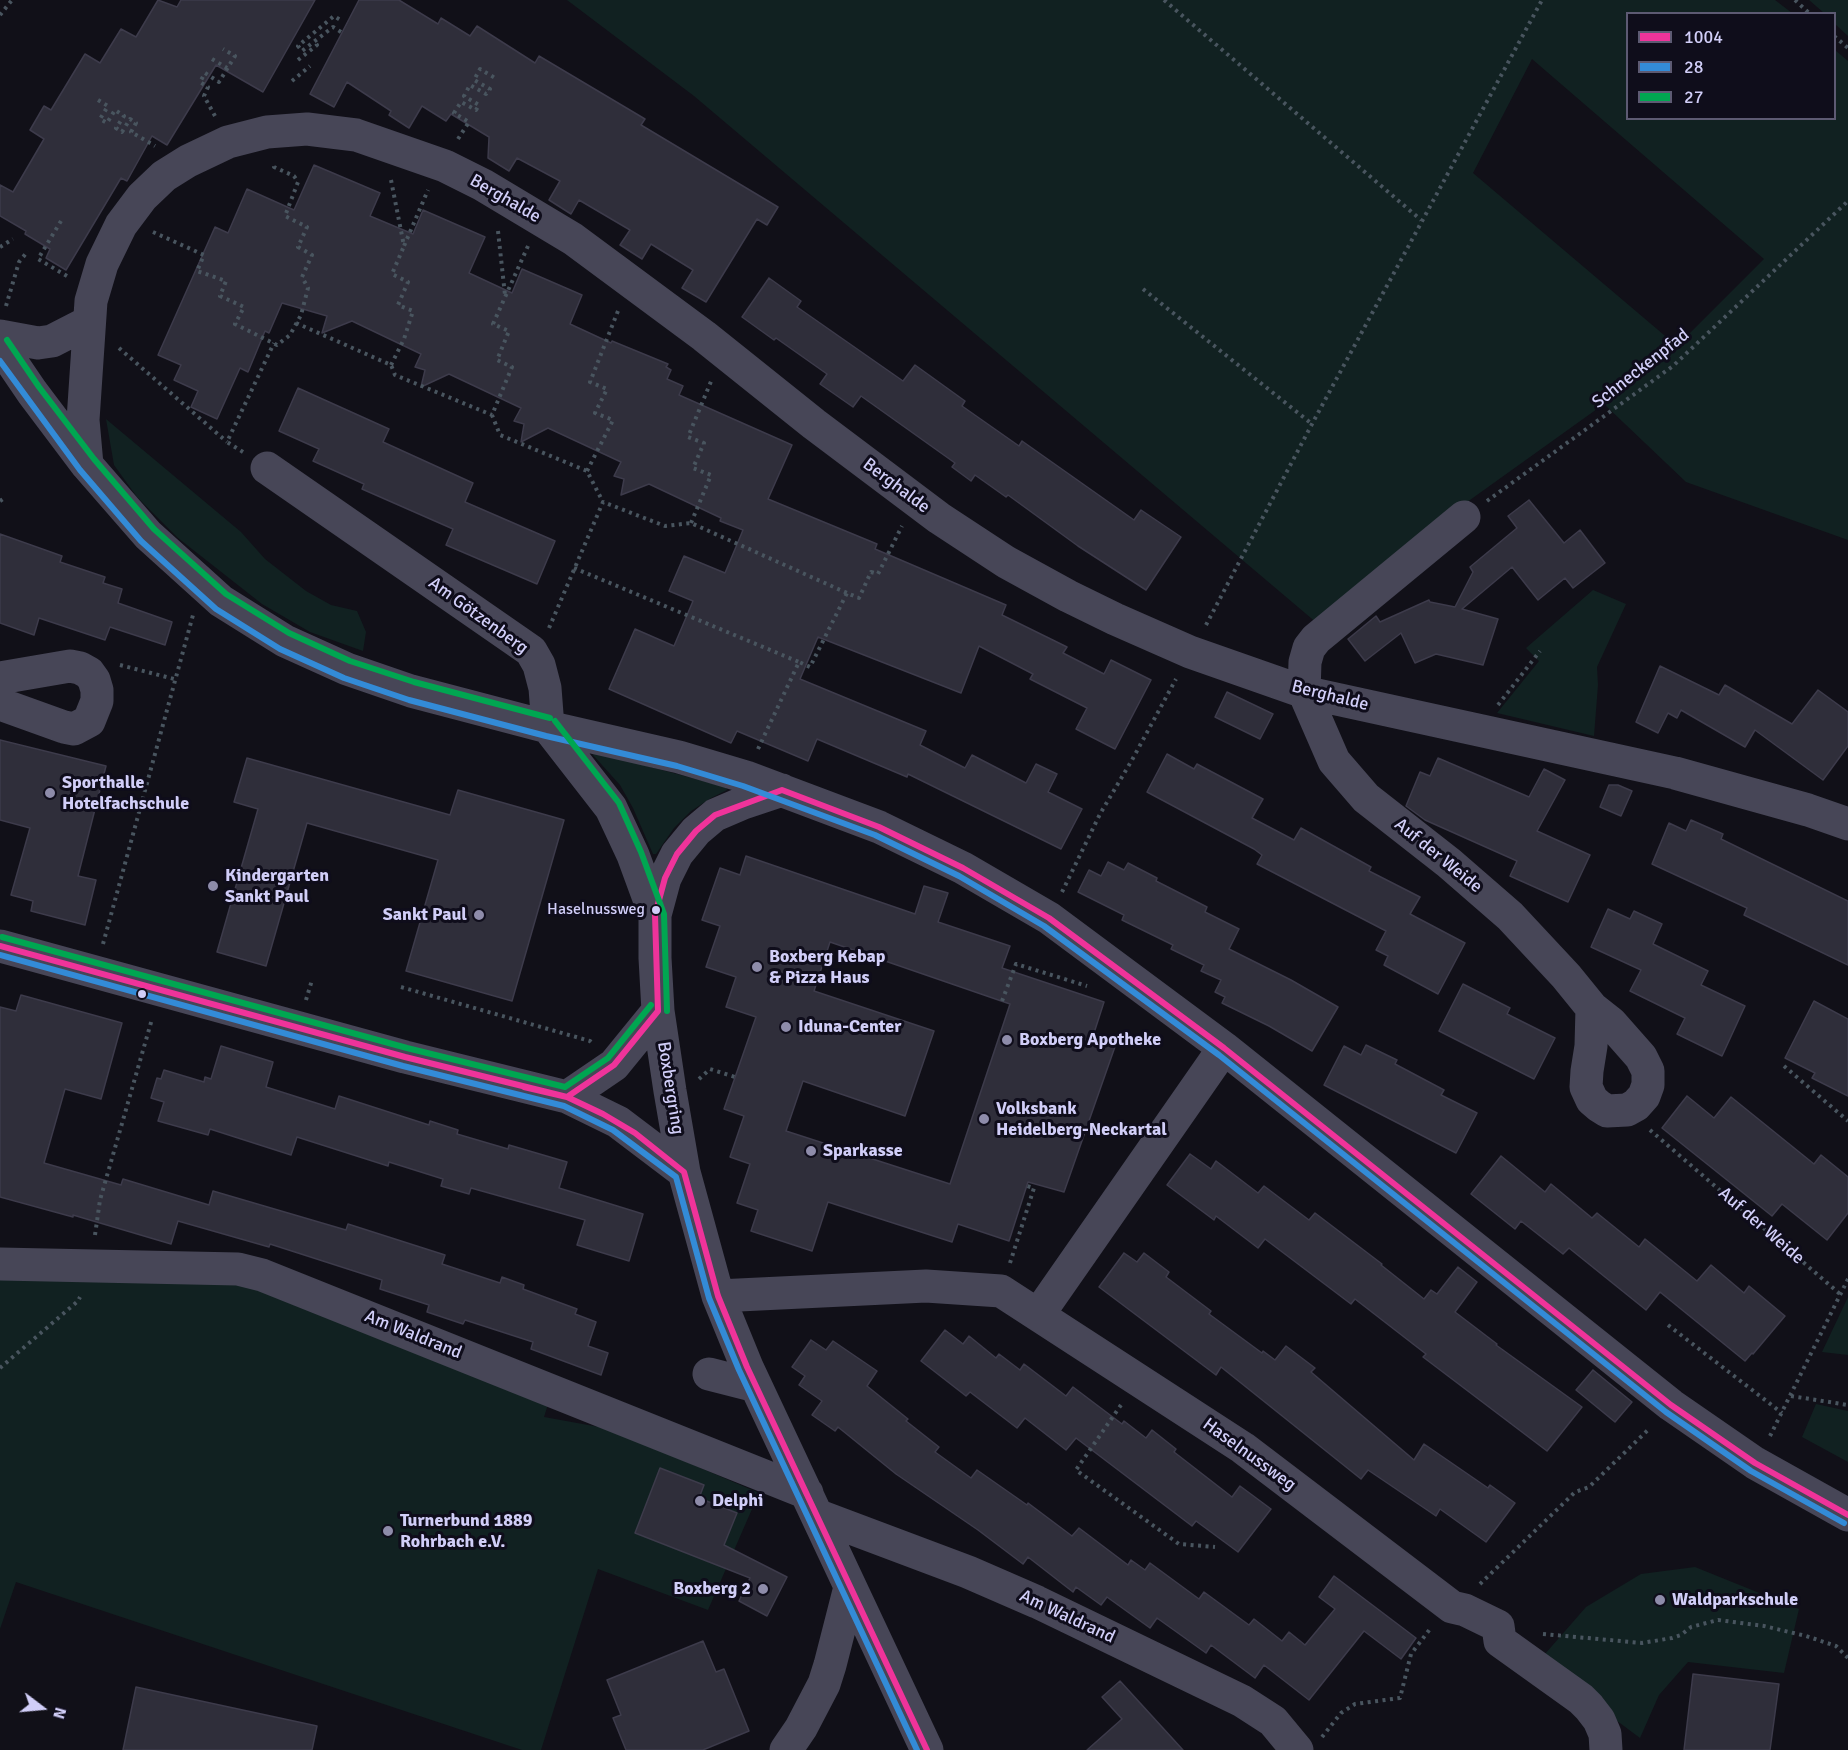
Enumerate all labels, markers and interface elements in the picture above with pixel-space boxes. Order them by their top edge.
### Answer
legend [1626,12,1836,120]
text: 1004 [1684,26,1723,48]
text: 28 [1684,56,1703,78]
text: 27 [1684,86,1703,108]
street label: Berghalde [466,170,544,228]
street label: Schneckenpfad [1588,324,1694,414]
street label: Berghalde [858,454,934,518]
street label: Am Götzenberg [424,573,532,659]
street label: Berghalde [1289,676,1371,716]
place label: Sporthalle Hotelfachschule [62,772,189,814]
marker: Sporthalle Hotelfachschule [43,786,57,800]
street label: Auf der Weide [1390,814,1486,898]
place label: Kindergarten Sankt Paul [225,865,329,908]
marker: Kindergarten Sankt Paul [206,879,220,893]
place label: Haselnussweg [547,900,645,920]
place label: Sankt Paul [383,904,467,926]
marker: Haselnussweg [650,904,662,916]
marker: Sankt Paul [472,908,486,922]
place label: Boxberg Kebap & Pizza Haus [769,946,885,988]
marker: Boxberg Kebap & Pizza Haus [750,960,764,974]
unlabelled marker [136,988,148,1000]
place label: Iduna-Center [798,1016,901,1038]
marker: Iduna-Center [779,1020,793,1034]
place label: Boxberg Apotheke [1019,1029,1161,1051]
marker: Boxberg Apotheke [1000,1033,1014,1047]
street label: Boxbergring [652,1040,688,1136]
place label: Volksbank Heidelberg-Neckartal [996,1098,1167,1140]
marker: Volksbank Heidelberg-Neckartal [977,1112,991,1126]
place label: Sparkasse [823,1140,903,1162]
marker: Sparkasse [804,1144,818,1158]
street label: Auf der Weide [1714,1183,1808,1269]
street label: Am Waldrand [361,1306,465,1364]
street label: Haselnussweg [1198,1414,1300,1496]
place label: Delphi [712,1490,763,1512]
marker: Delphi [693,1494,707,1508]
place label: Turnerbund 1889 Rohrbach e.V. [400,1510,532,1552]
marker: Turnerbund 1889 Rohrbach e.V. [381,1524,395,1538]
place label: Boxberg 2 [673,1578,751,1600]
marker: Boxberg 2 [756,1582,770,1596]
street label: Am Waldrand [1016,1585,1118,1649]
place label: Waldparkschule [1672,1589,1798,1611]
marker: Waldparkschule [1653,1593,1667,1607]
north arrow [12,1678,72,1738]
text: N [48,1705,70,1721]

